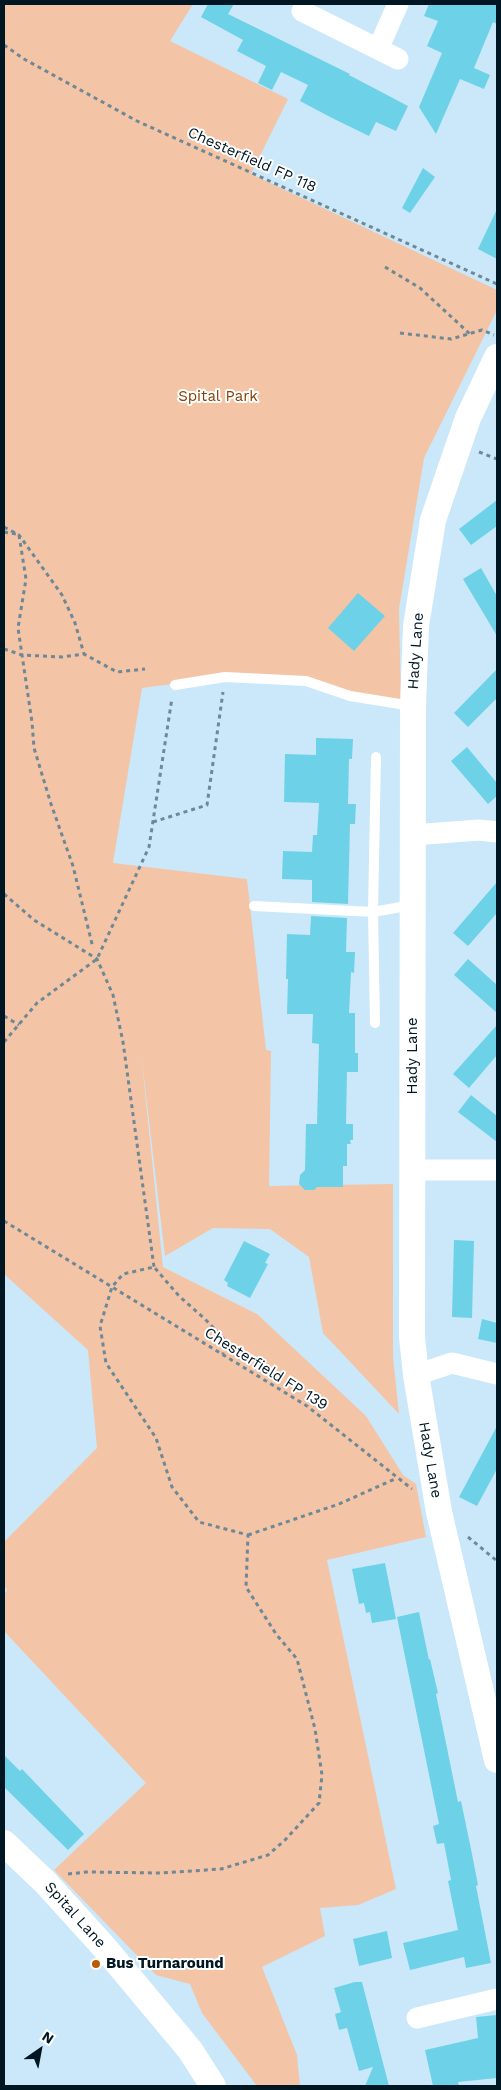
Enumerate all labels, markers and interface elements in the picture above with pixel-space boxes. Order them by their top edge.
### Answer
street label: Chesterfield FP 118 [185,123,319,197]
park label: Spital Park [178,388,258,406]
street label: Hady Lane [404,612,428,690]
street label: Hady Lane [404,1017,422,1095]
street label: Chesterfield FP 139 [201,1324,331,1414]
street label: Hady Lane [414,1420,446,1500]
street label: Spital Lane [41,1878,109,1952]
place label: Bus Turnaround [106,1955,224,1973]
marker: Bus Turnaround [90,1958,102,1970]
north arrow [15,2025,65,2075]
text: N [39,2028,57,2047]

